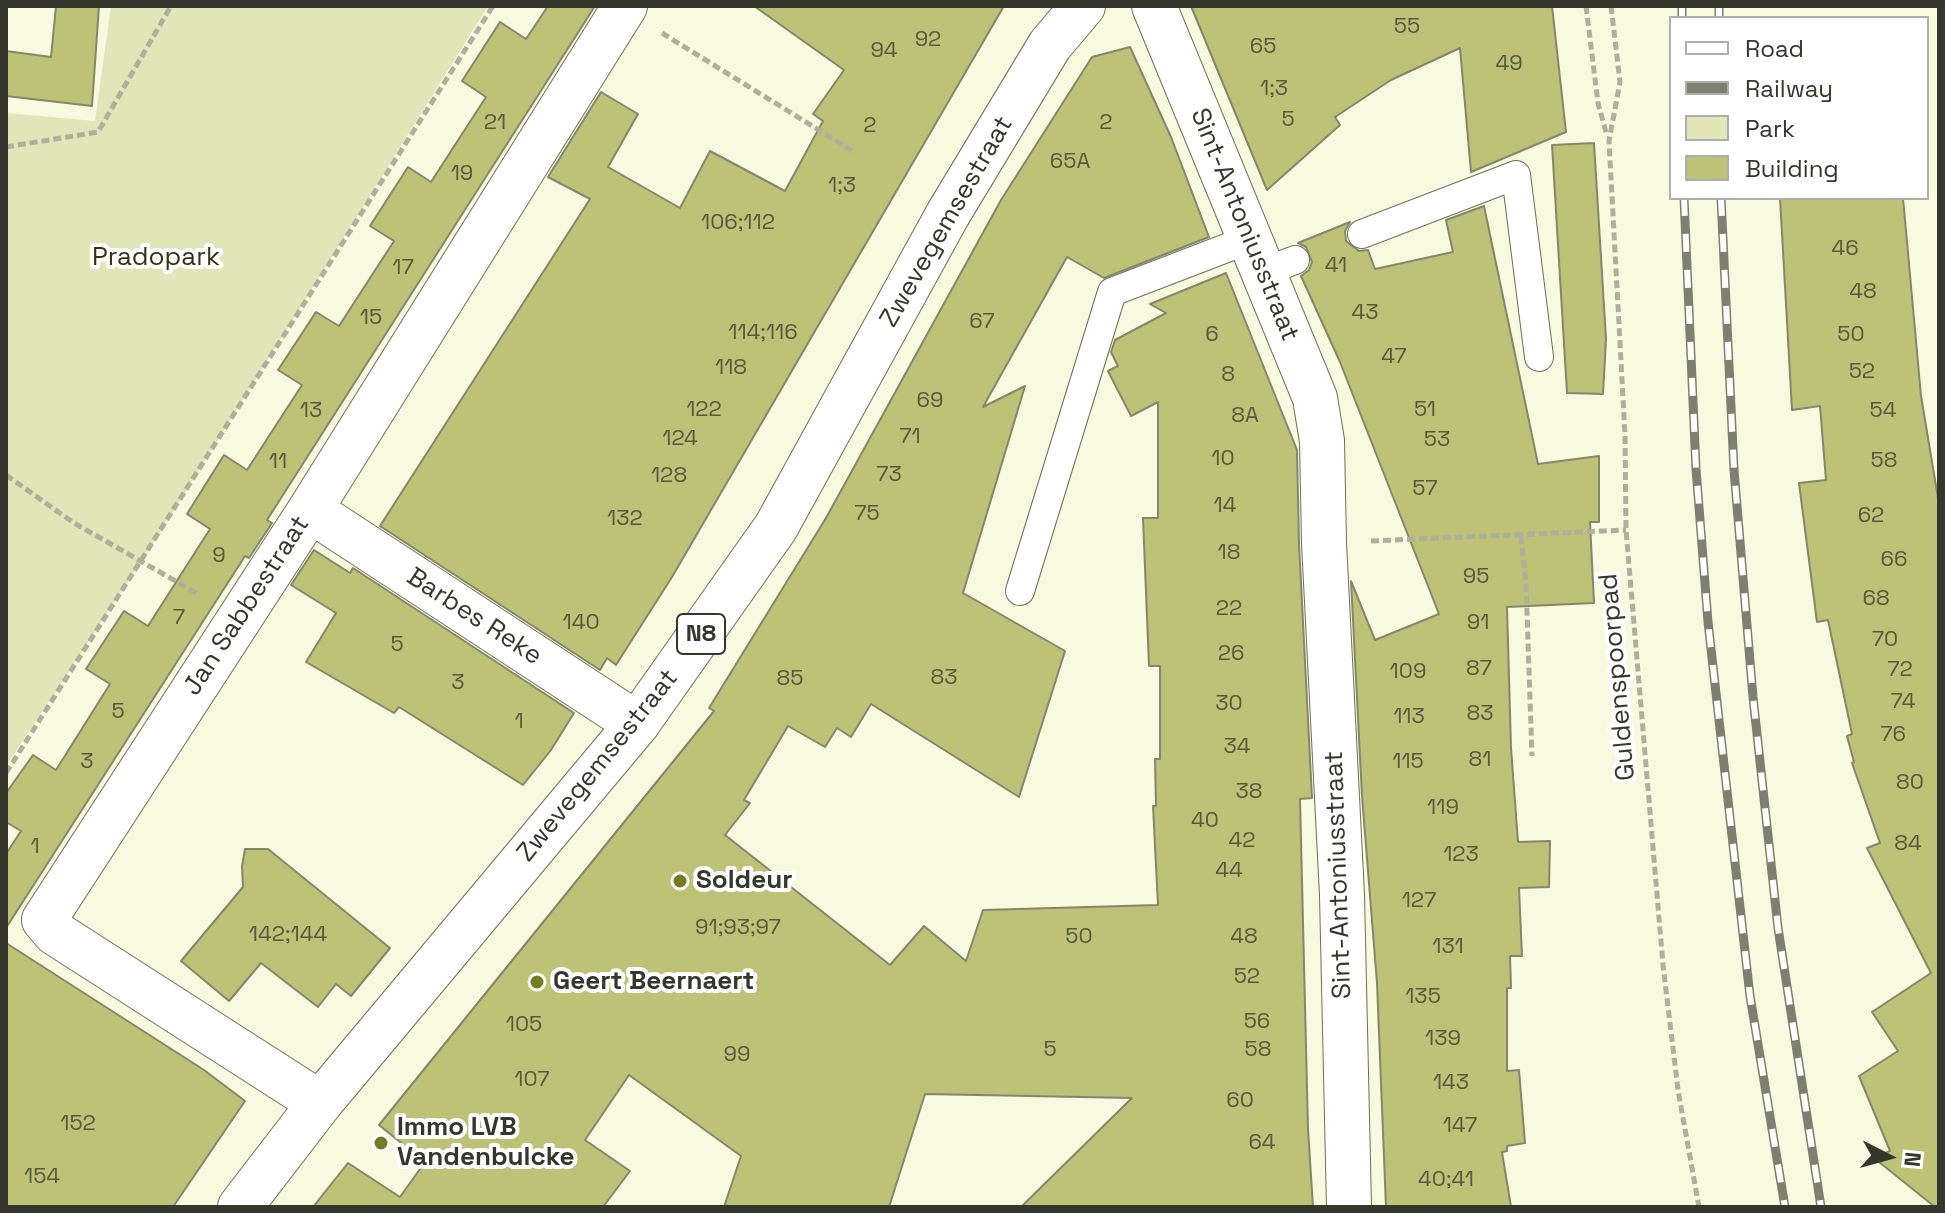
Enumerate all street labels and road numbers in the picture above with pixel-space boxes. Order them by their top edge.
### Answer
street label: Sint-Antoniusstraat [1183,104,1305,346]
street label: Zwevegemsestraat [874,111,1020,333]
street label: Jan Sabbestraat [177,510,317,702]
street label: Barbes Reke [401,562,547,672]
street label: Guldenspoorpad [1593,572,1643,782]
road number: N8 [677,614,725,654]
street label: Zwevegemsestraat [511,664,685,868]
street label: Sint-Antoniusstraat [1319,750,1359,1000]

